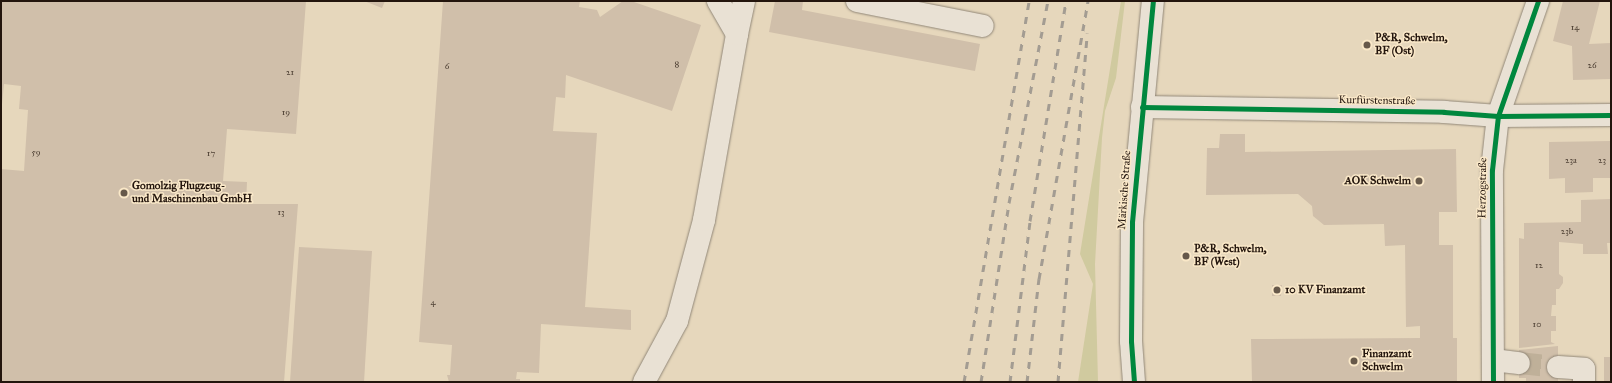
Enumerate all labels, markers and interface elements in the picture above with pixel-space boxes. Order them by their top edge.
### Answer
house number: 14 [1571,22,1579,32]
place label: P&R, Schwelm, BF (Ost) [1375,32,1448,58]
marker: P&R, Schwelm, BF (Ost) [1362,40,1372,50]
house number: 8 [675,59,679,69]
house number: 26 [1587,60,1597,70]
house number: 6 [445,61,449,71]
house number: 21 [286,67,294,77]
street label: Kurfürstenstraße [1339,94,1415,108]
house number: 19 [282,107,290,117]
house number: 59 [31,147,41,157]
house number: 17 [207,148,215,158]
street label: Märkische Straße [1116,150,1134,230]
house number: 23a [1565,155,1577,165]
house number: 23 [1598,155,1606,165]
street label: Herzogstraße [1476,157,1490,219]
place label: AOK Schwelm [1345,174,1411,188]
marker: AOK Schwelm [1414,176,1424,186]
place label: Gomolzig Flugzeug- und Maschinenbau GmbH [132,180,252,206]
marker: Gomolzig Flugzeug- und Maschinenbau GmbH [119,188,129,198]
house number: 13 [277,207,285,217]
house number: 23b [1561,226,1573,236]
place label: P&R, Schwelm, BF (West) [1194,243,1267,269]
marker: P&R, Schwelm, BF (West) [1181,251,1191,261]
house number: 12 [1535,260,1543,270]
place label: 10 KV Finanzamt [1285,283,1365,297]
marker: 10 KV Finanzamt [1272,285,1282,295]
house number: 4 [430,297,436,307]
house number: 10 [1533,319,1541,329]
place label: Finanzamt Schwelm [1362,348,1412,374]
marker: Finanzamt Schwelm [1349,356,1359,366]

